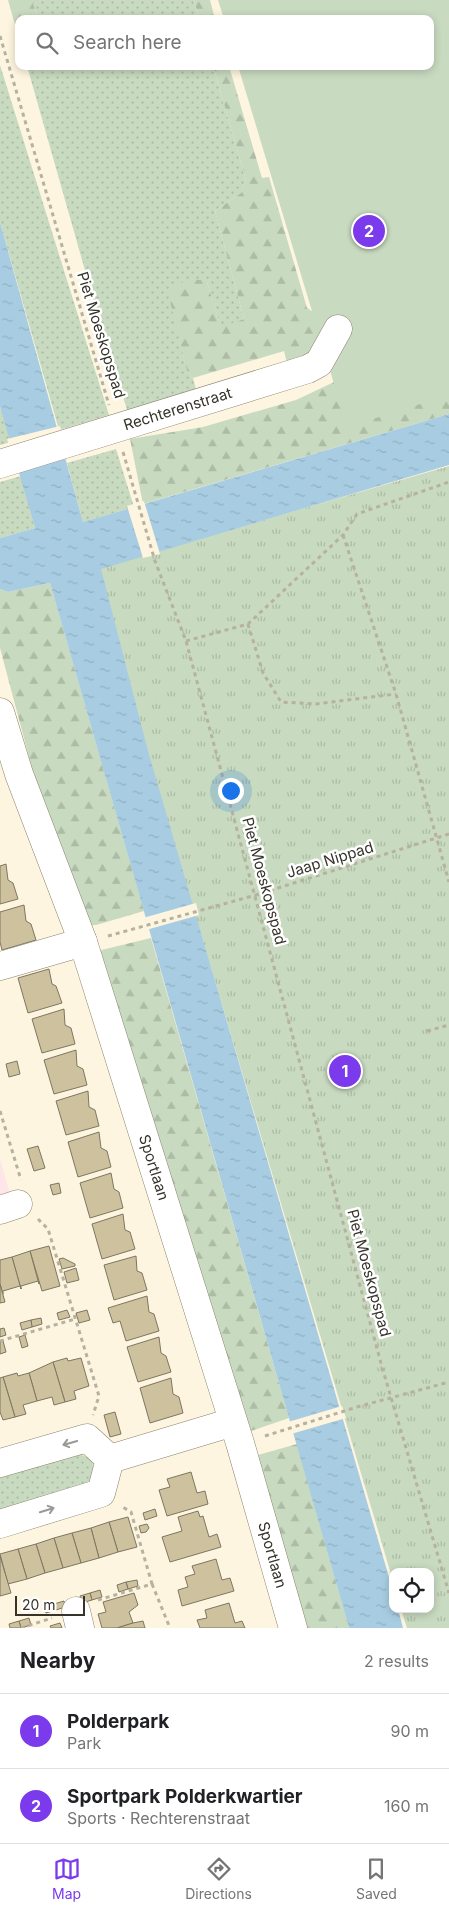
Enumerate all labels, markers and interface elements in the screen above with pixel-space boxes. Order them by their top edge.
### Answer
search box [15,15,434,70]
icon: search [33,29,61,57]
text: Search here [73,31,182,54]
pin: 2 [353,212,385,250]
street label: Piet Moeskopspad [73,269,130,400]
street label: Rechterenstraat [121,383,234,434]
your location [218,778,244,804]
street label: Piet Moeskopspad [238,815,291,947]
street label: Jaap Nippad [284,837,376,882]
pin: 1 [329,1052,361,1090]
street label: Sportlaan [135,1132,173,1203]
street label: Piet Moeskopspad [343,1207,396,1339]
one-way arrow [63,1438,79,1448]
one-way arrow [38,1504,54,1514]
street label: Sportlaan [254,1519,291,1590]
map controls [389,1568,434,1613]
button: locate [389,1568,434,1613]
scale bar [15,1593,85,1616]
text: 20 m [22,1596,56,1613]
text: Nearby [20,1648,95,1673]
text: 2 results [364,1651,429,1671]
text: Polderpark [67,1710,169,1733]
text: 1 [33,1721,39,1741]
text: 90 m [390,1721,429,1741]
text: Park [67,1733,101,1753]
text: Sportpark Polderkwartier [67,1785,303,1808]
text: 2 [31,1796,41,1816]
text: 160 m [384,1796,429,1816]
text: Sports · Rechterenstraat [67,1808,250,1828]
tab: Map [52,1855,81,1902]
tab: Directions [185,1855,252,1902]
tab: Saved [356,1855,397,1902]

